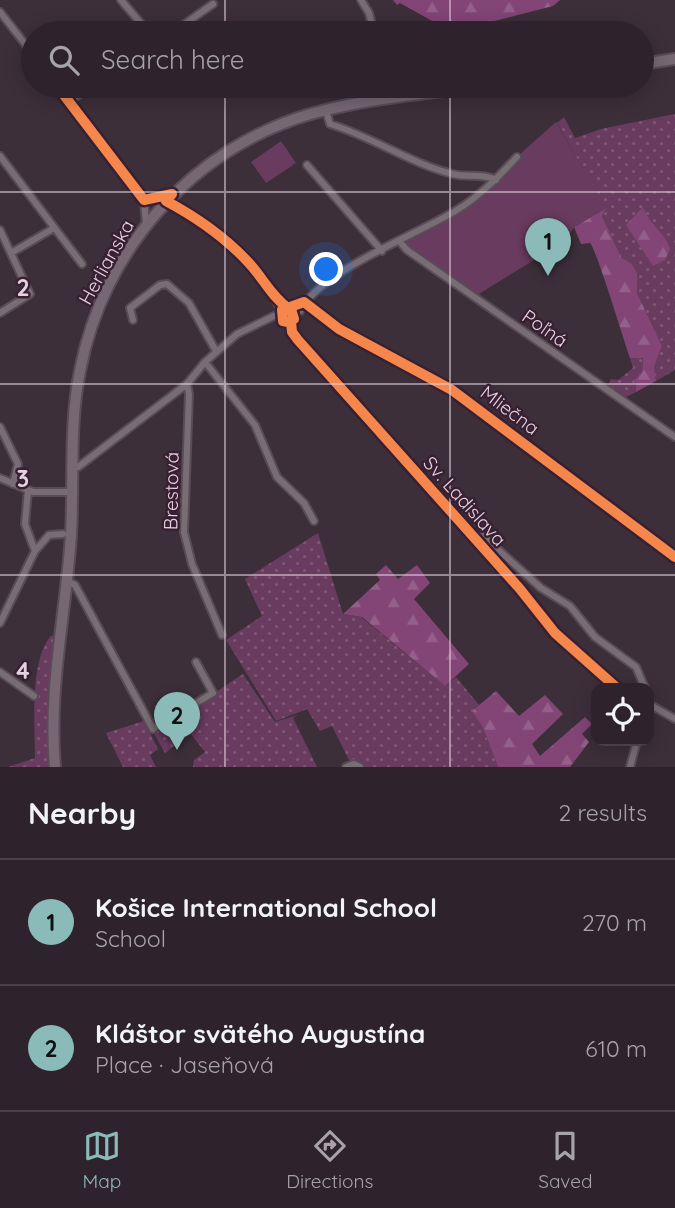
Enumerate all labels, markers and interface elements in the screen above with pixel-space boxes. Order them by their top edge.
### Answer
search box [21,21,654,98]
icon: search [45,41,83,79]
text: Search here [101,43,245,76]
street label: Herlianska [73,215,139,309]
pin: 1 [525,218,571,276]
your location [309,252,343,286]
text: 2 [16,273,30,302]
street label: Poľná [518,304,572,352]
street label: Mliečna [476,380,544,440]
street label: Sv. Ladislava [418,451,512,551]
street label: Brestová [158,452,184,530]
text: 3 [17,464,29,493]
text: 4 [16,656,30,685]
map controls [591,683,654,746]
button: locate [591,683,654,746]
pin: 2 [154,692,200,750]
text: Nearby [28,794,136,832]
text: 2 results [558,798,647,827]
text: Košice International School [95,891,437,924]
text: 1 [47,908,55,937]
text: 270 m [582,908,647,937]
text: School [95,924,166,953]
text: Kláštor svätého Augustína [95,1017,425,1050]
text: 2 [44,1034,58,1063]
text: 610 m [585,1034,647,1063]
text: Place · Jaseňová [95,1050,274,1079]
tab: Map [83,1127,121,1193]
tab: Directions [286,1127,373,1193]
tab: Saved [538,1127,593,1193]

